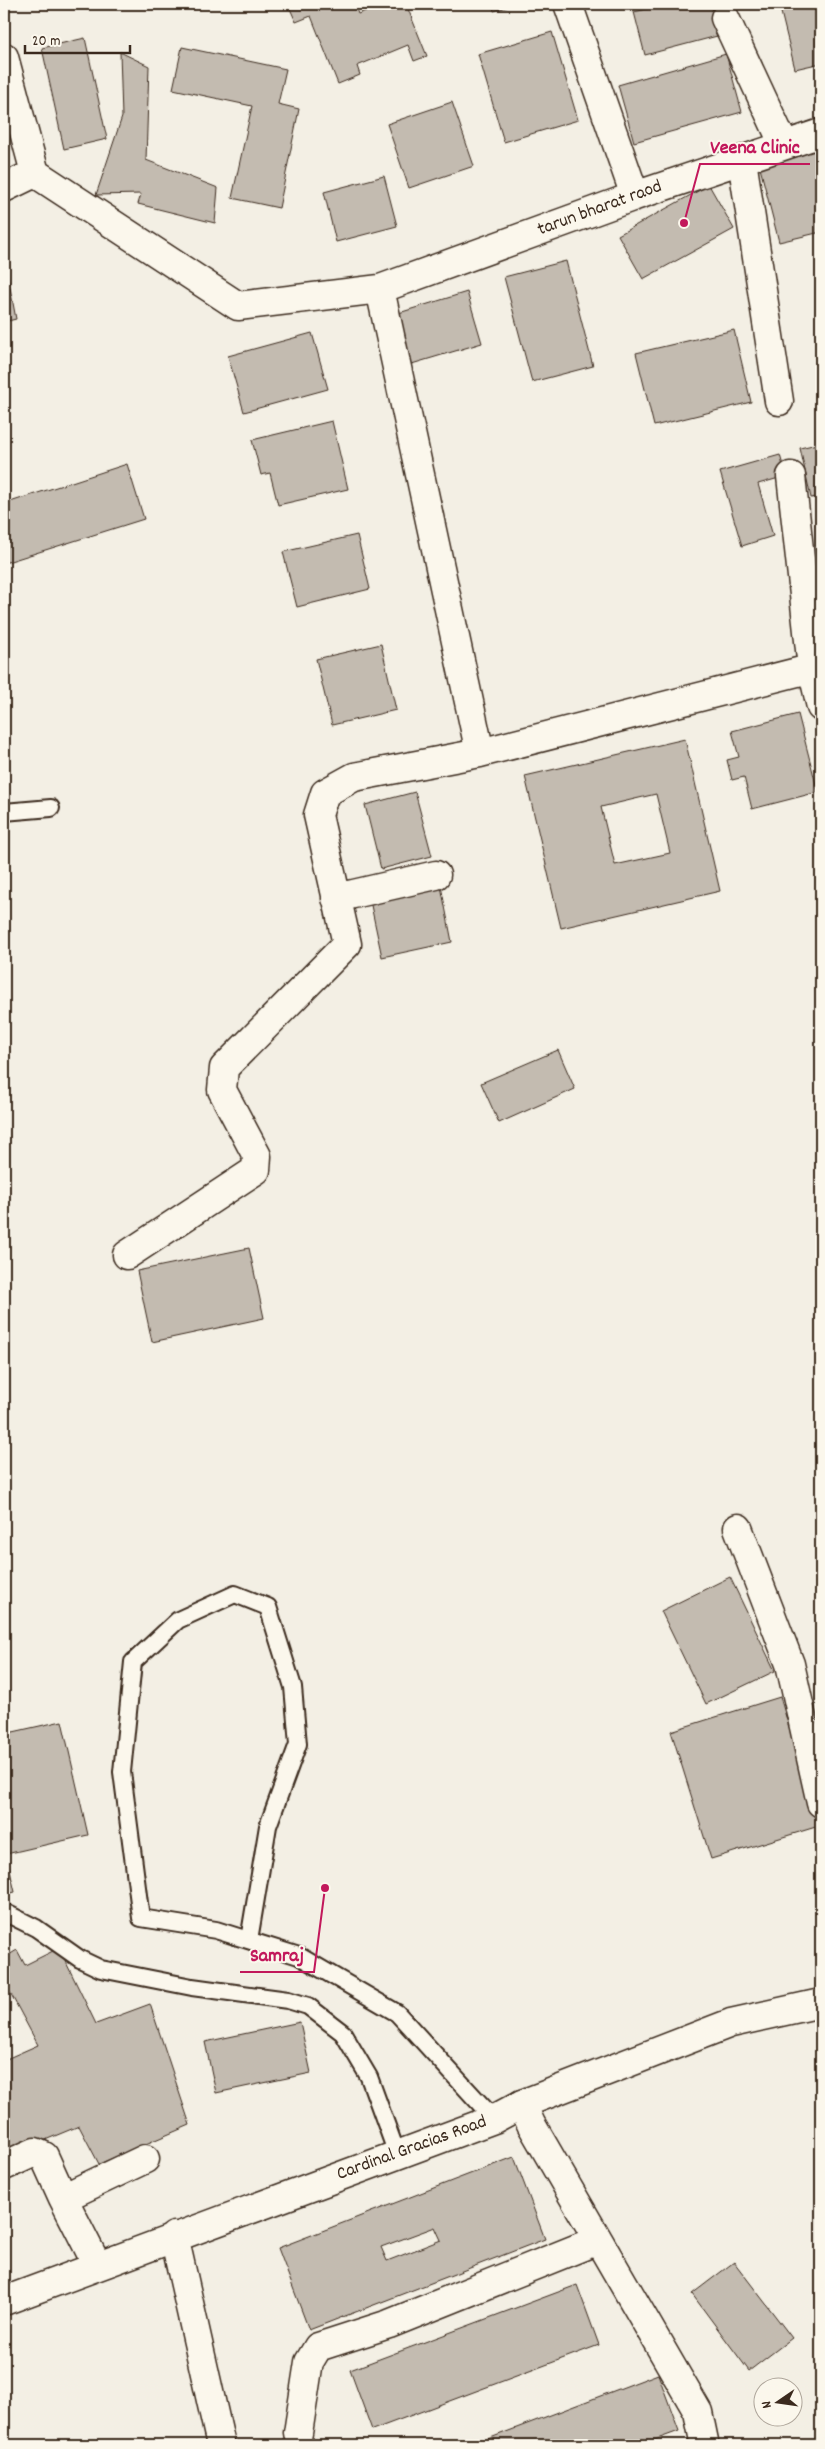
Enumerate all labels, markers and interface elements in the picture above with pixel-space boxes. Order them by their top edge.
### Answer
scale bar [25,22,130,54]
text: 20 m [32,31,60,53]
callout: Veena Clinic [700,129,810,164]
text: Veena Clinic [710,135,800,163]
street label: tarun bharat raod [534,174,666,244]
callout: Samraj [240,1937,314,1972]
text: Samraj [250,1943,304,1971]
street label: Cardinal Gracias Road [333,2109,491,2189]
north arrow [752,2376,802,2426]
text: N [757,2399,778,2410]

